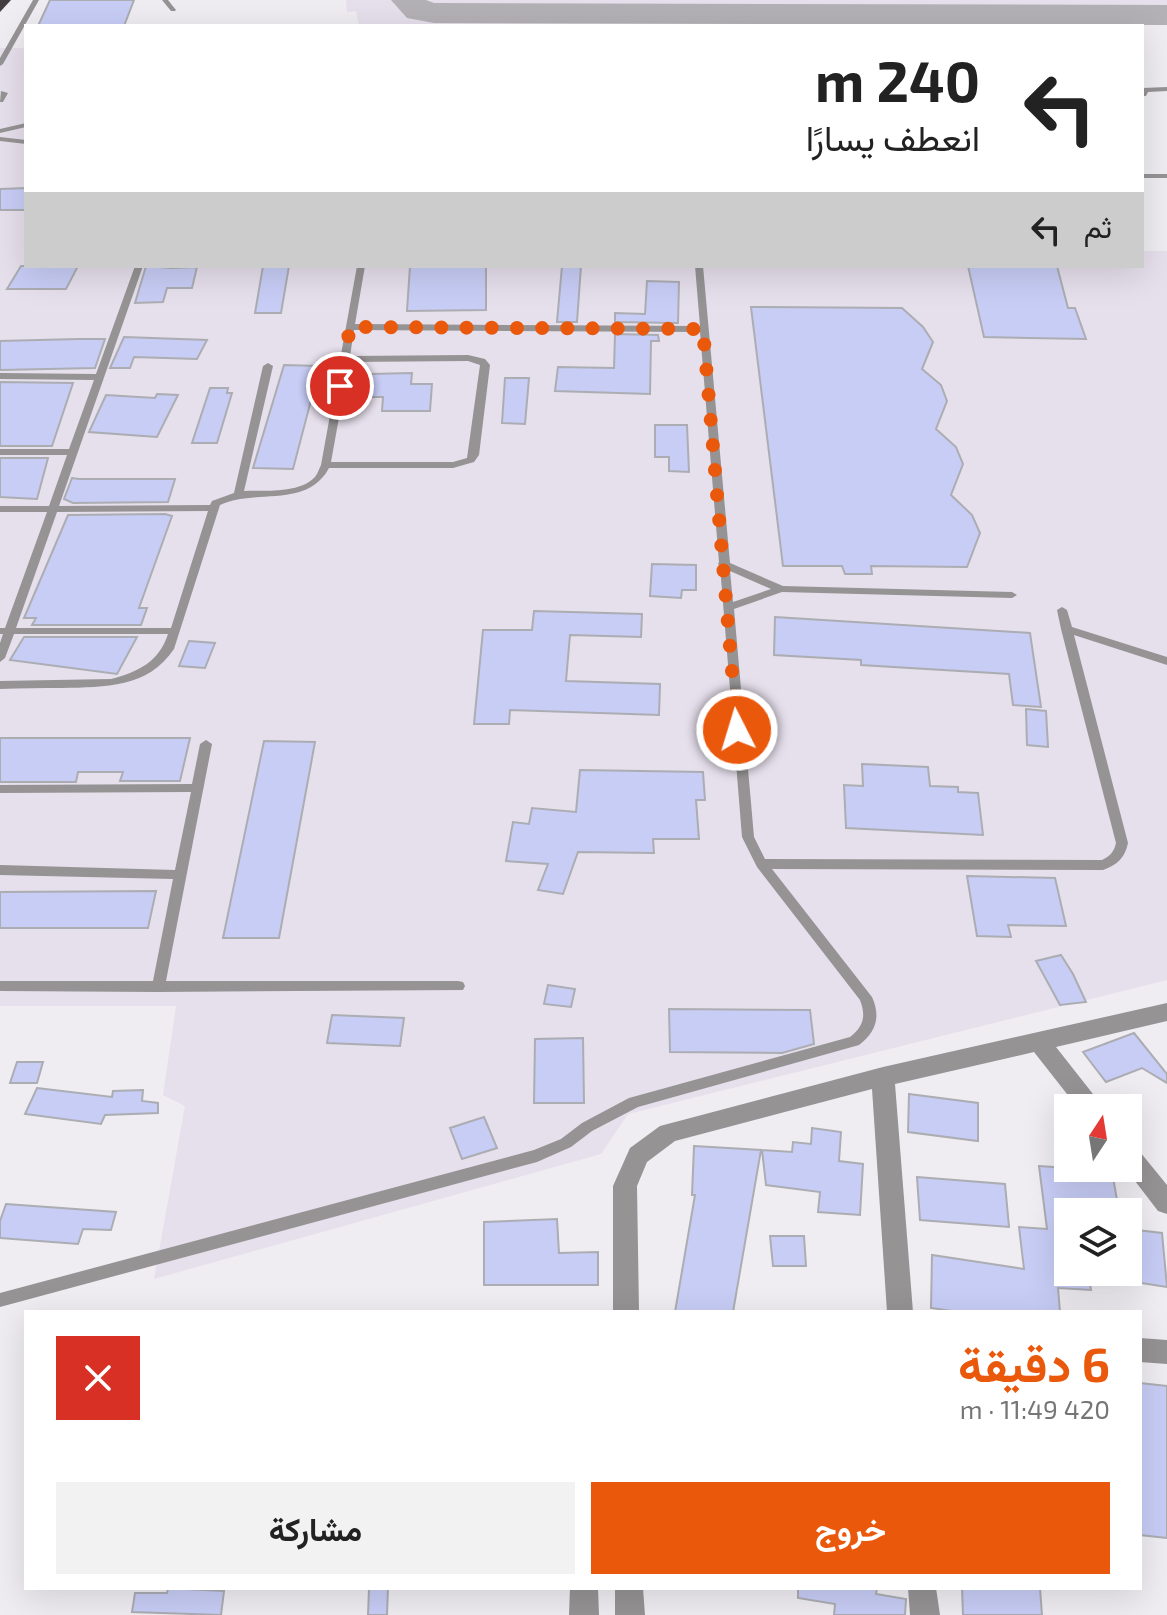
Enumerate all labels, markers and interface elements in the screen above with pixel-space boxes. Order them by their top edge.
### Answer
text: 240 m [815,46,980,113]
icon: left [1008,56,1112,160]
text: انعطف يسارًا [806,115,980,158]
icon: left [1024,208,1068,252]
text: ثم [1084,208,1112,244]
pin [306,352,374,420]
icon: arrive [318,364,362,408]
position arrow [695,688,779,772]
north arrow [1054,1094,1142,1182]
map controls [1054,1094,1142,1286]
button: layers [1054,1198,1142,1286]
text: 6 دقيقة [958,1334,1110,1392]
button: close [56,1336,140,1420]
text: 420 m · 11:49 [960,1393,1110,1424]
button: مشاركة [56,1482,575,1574]
button: خروج [591,1482,1110,1574]

